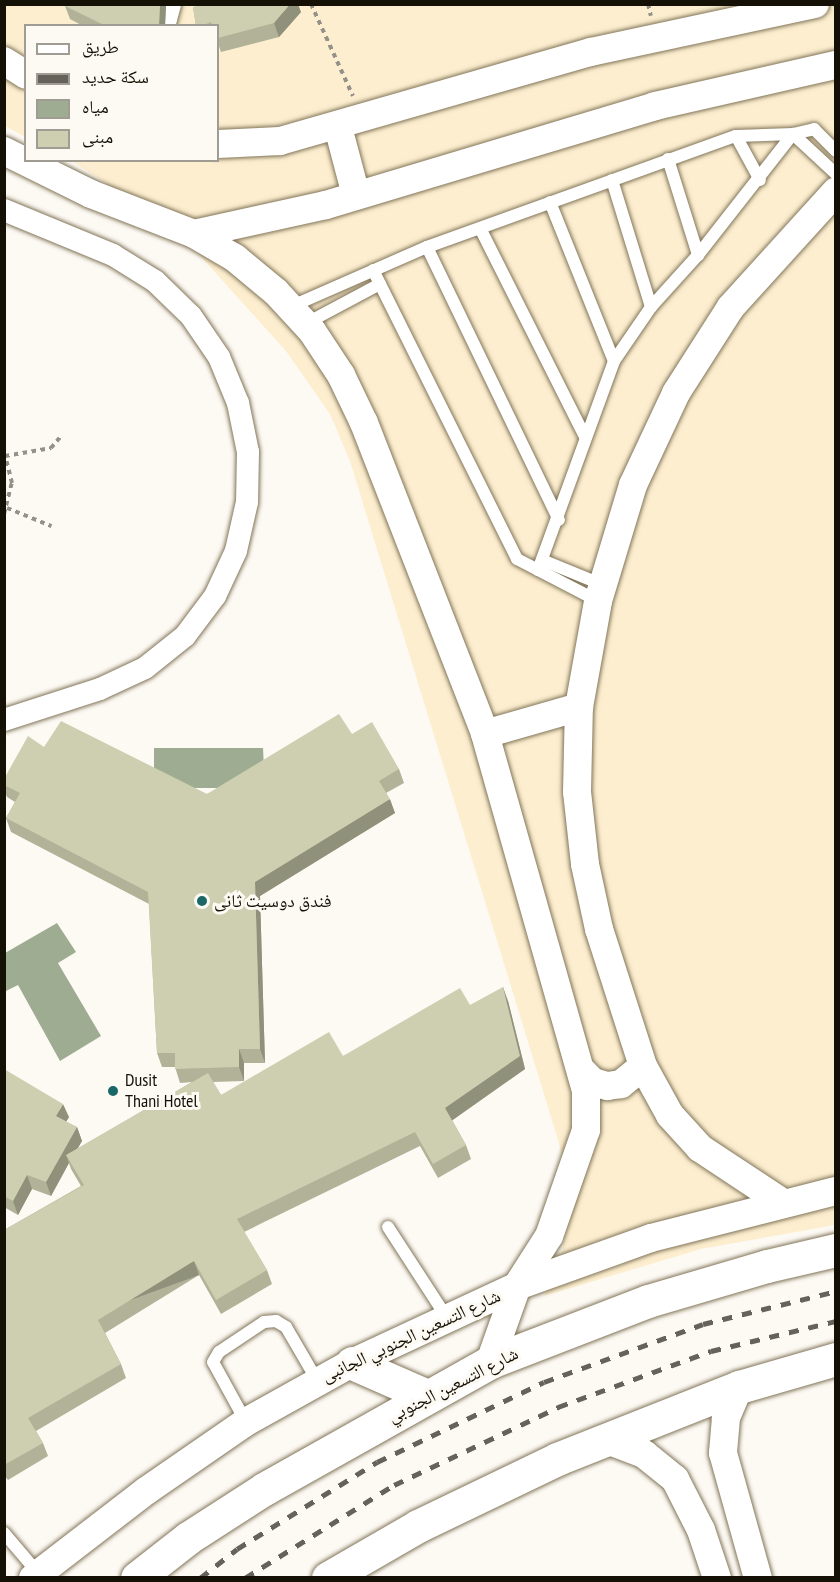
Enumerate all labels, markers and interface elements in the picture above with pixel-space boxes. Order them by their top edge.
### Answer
legend [24,24,219,162]
text: طريق [82,35,119,58]
text: سكة حديد [82,65,149,88]
text: مياه [82,95,109,118]
text: مبنى [82,125,113,148]
place label: فندق دوسيت ثانى [214,890,332,912]
marker: فندق دوسيت ثانى [195,894,209,908]
place label: Dusit Thani Hotel [125,1070,198,1112]
marker: Dusit Thani Hotel [106,1084,120,1098]
street label: شارع التسعين الجنوبي الجانبى [318,1285,504,1387]
street label: شارع التسعين الجنوبي [384,1343,522,1427]

